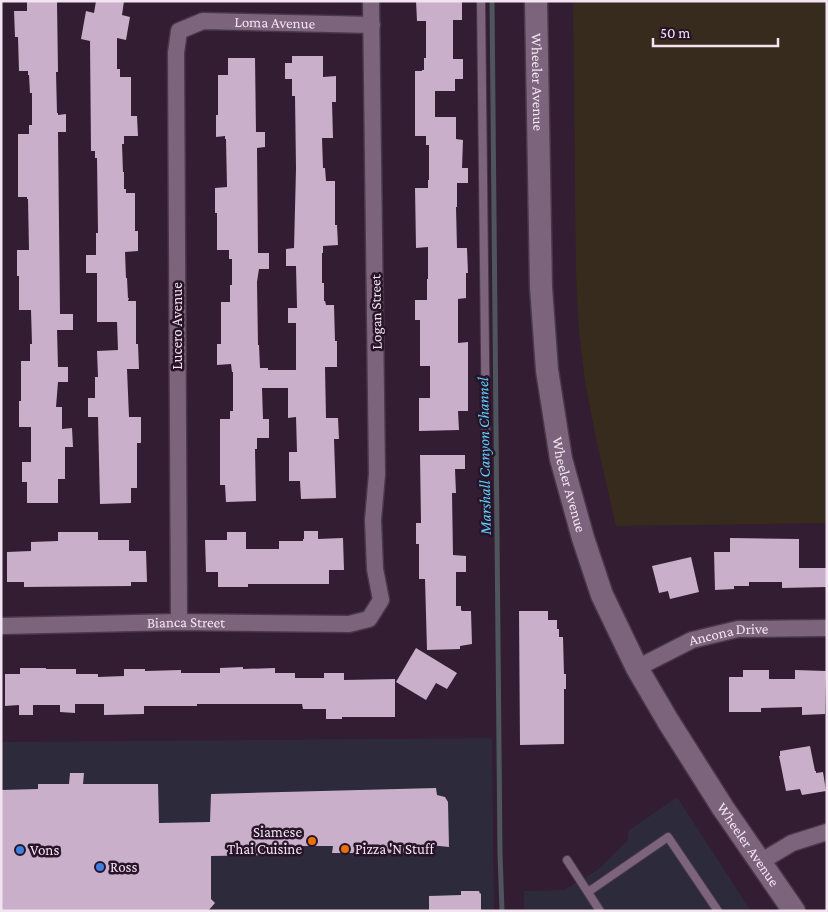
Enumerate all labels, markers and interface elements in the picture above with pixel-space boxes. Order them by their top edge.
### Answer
street label: Loma Avenue [234,14,316,32]
scale bar [653,15,778,47]
text: 50 m [660,25,690,41]
street label: Wheeler Avenue [529,33,546,132]
street label: Logan Street [367,273,386,350]
street label: Lucero Avenue [169,282,185,370]
water label: Marshall Canyon Channel [474,376,495,536]
street label: Wheeler Avenue [550,436,589,534]
street label: Bianca Street [147,614,226,631]
street label: Ancona Drive [687,621,769,648]
street label: Wheeler Avenue [714,800,783,890]
place label: Siamese Thai Cuisine [227,824,302,857]
marker: Siamese Thai Cuisine [306,835,318,847]
place label: Pizza 'N Stuff [355,841,435,857]
place label: Vons [30,842,59,858]
marker: Pizza 'N Stuff [339,843,351,855]
marker: Vons [14,844,26,856]
place label: Ross [110,859,137,875]
marker: Ross [94,861,106,873]

